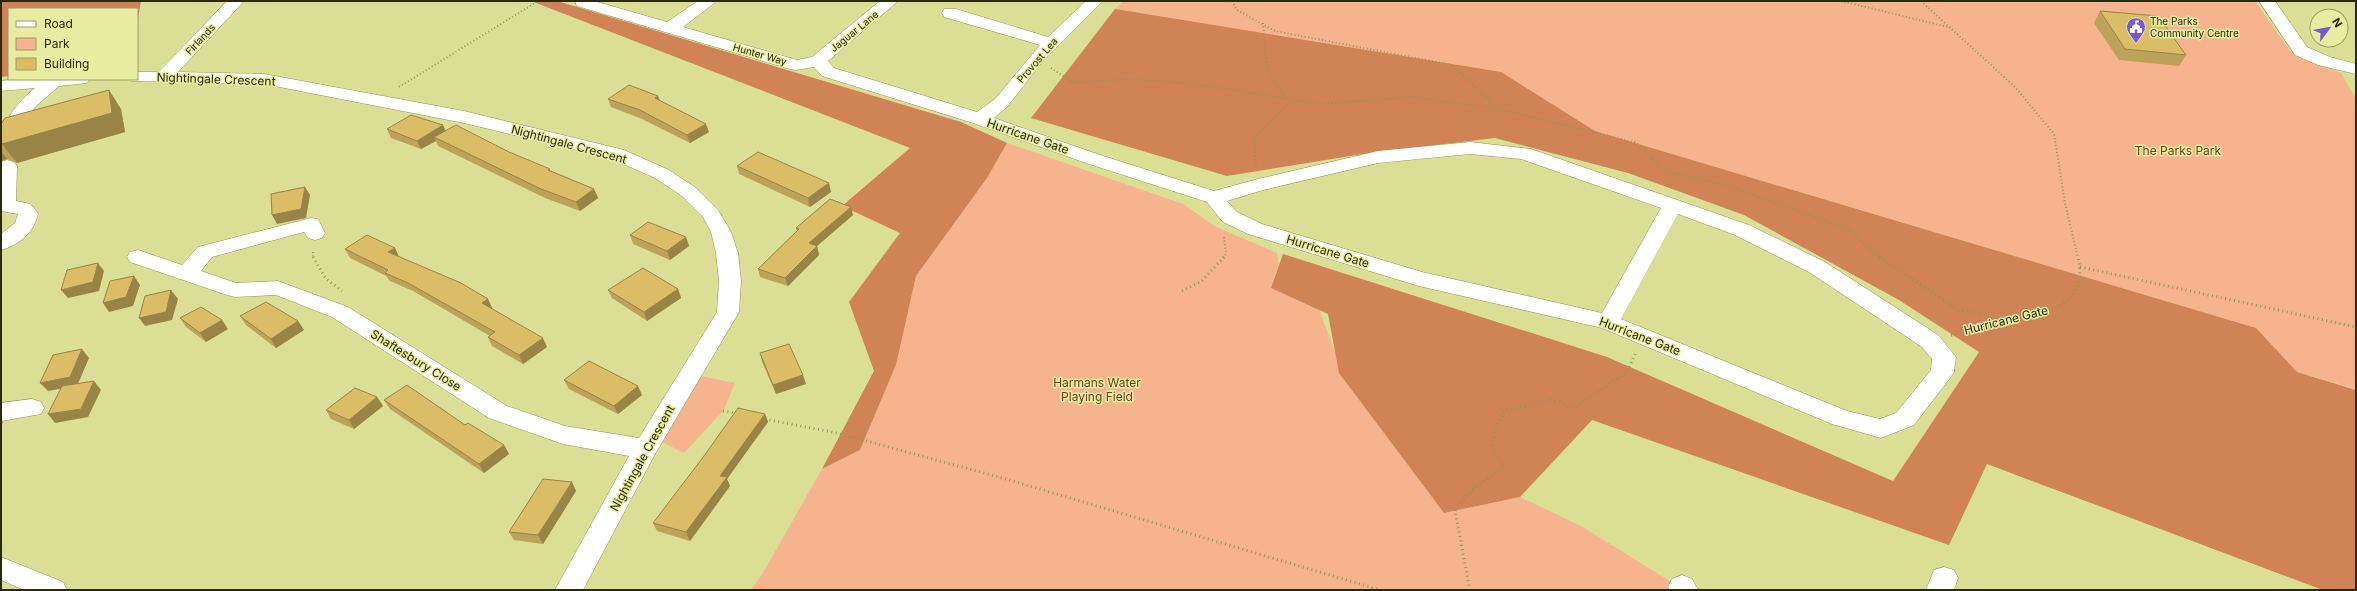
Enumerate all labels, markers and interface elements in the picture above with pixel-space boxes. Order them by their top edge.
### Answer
legend [8,8,138,80]
street label: Jaguar Lane [827,8,881,54]
north arrow [2309,8,2349,48]
place label: The Parks Community Centre [2150,15,2239,39]
text: N [2329,15,2346,30]
text: Road [44,16,73,31]
public building icon: The Parks Community Centre [2125,16,2147,44]
street label: Firlands [183,21,217,57]
street label: Provost Lea [1014,35,1060,85]
text: Park [44,36,70,51]
street label: Hunter Way [732,41,789,67]
text: Building [44,56,89,71]
street label: Nightingale Crescent [156,69,276,89]
street label: Hurricane Gate [985,115,1071,157]
street label: Nightingale Crescent [510,121,628,167]
park label: The Parks Park [2135,143,2222,158]
street label: Hurricane Gate [1285,231,1371,271]
street label: Hurricane Gate [1962,302,2050,338]
street label: Hurricane Gate [1597,314,1683,358]
street label: Shaftesbury Close [368,326,464,394]
park label: Harmans Water Playing Field [1053,375,1141,404]
street label: Nightingale Crescent [607,402,677,514]

